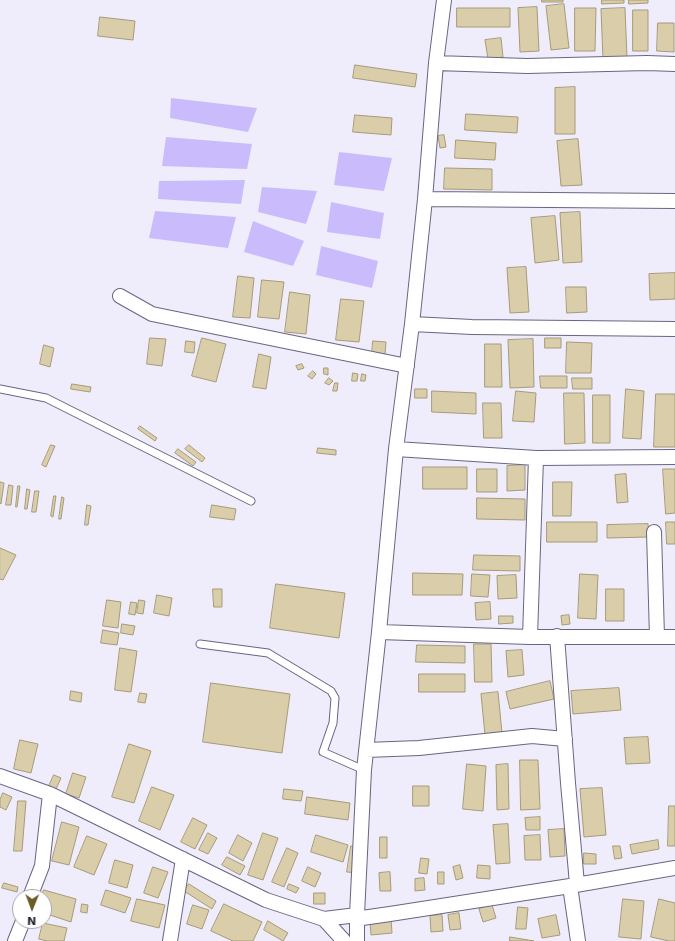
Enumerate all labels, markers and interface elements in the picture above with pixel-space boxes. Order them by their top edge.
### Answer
north arrow [12,889,52,929]
text: N [27,914,37,927]

